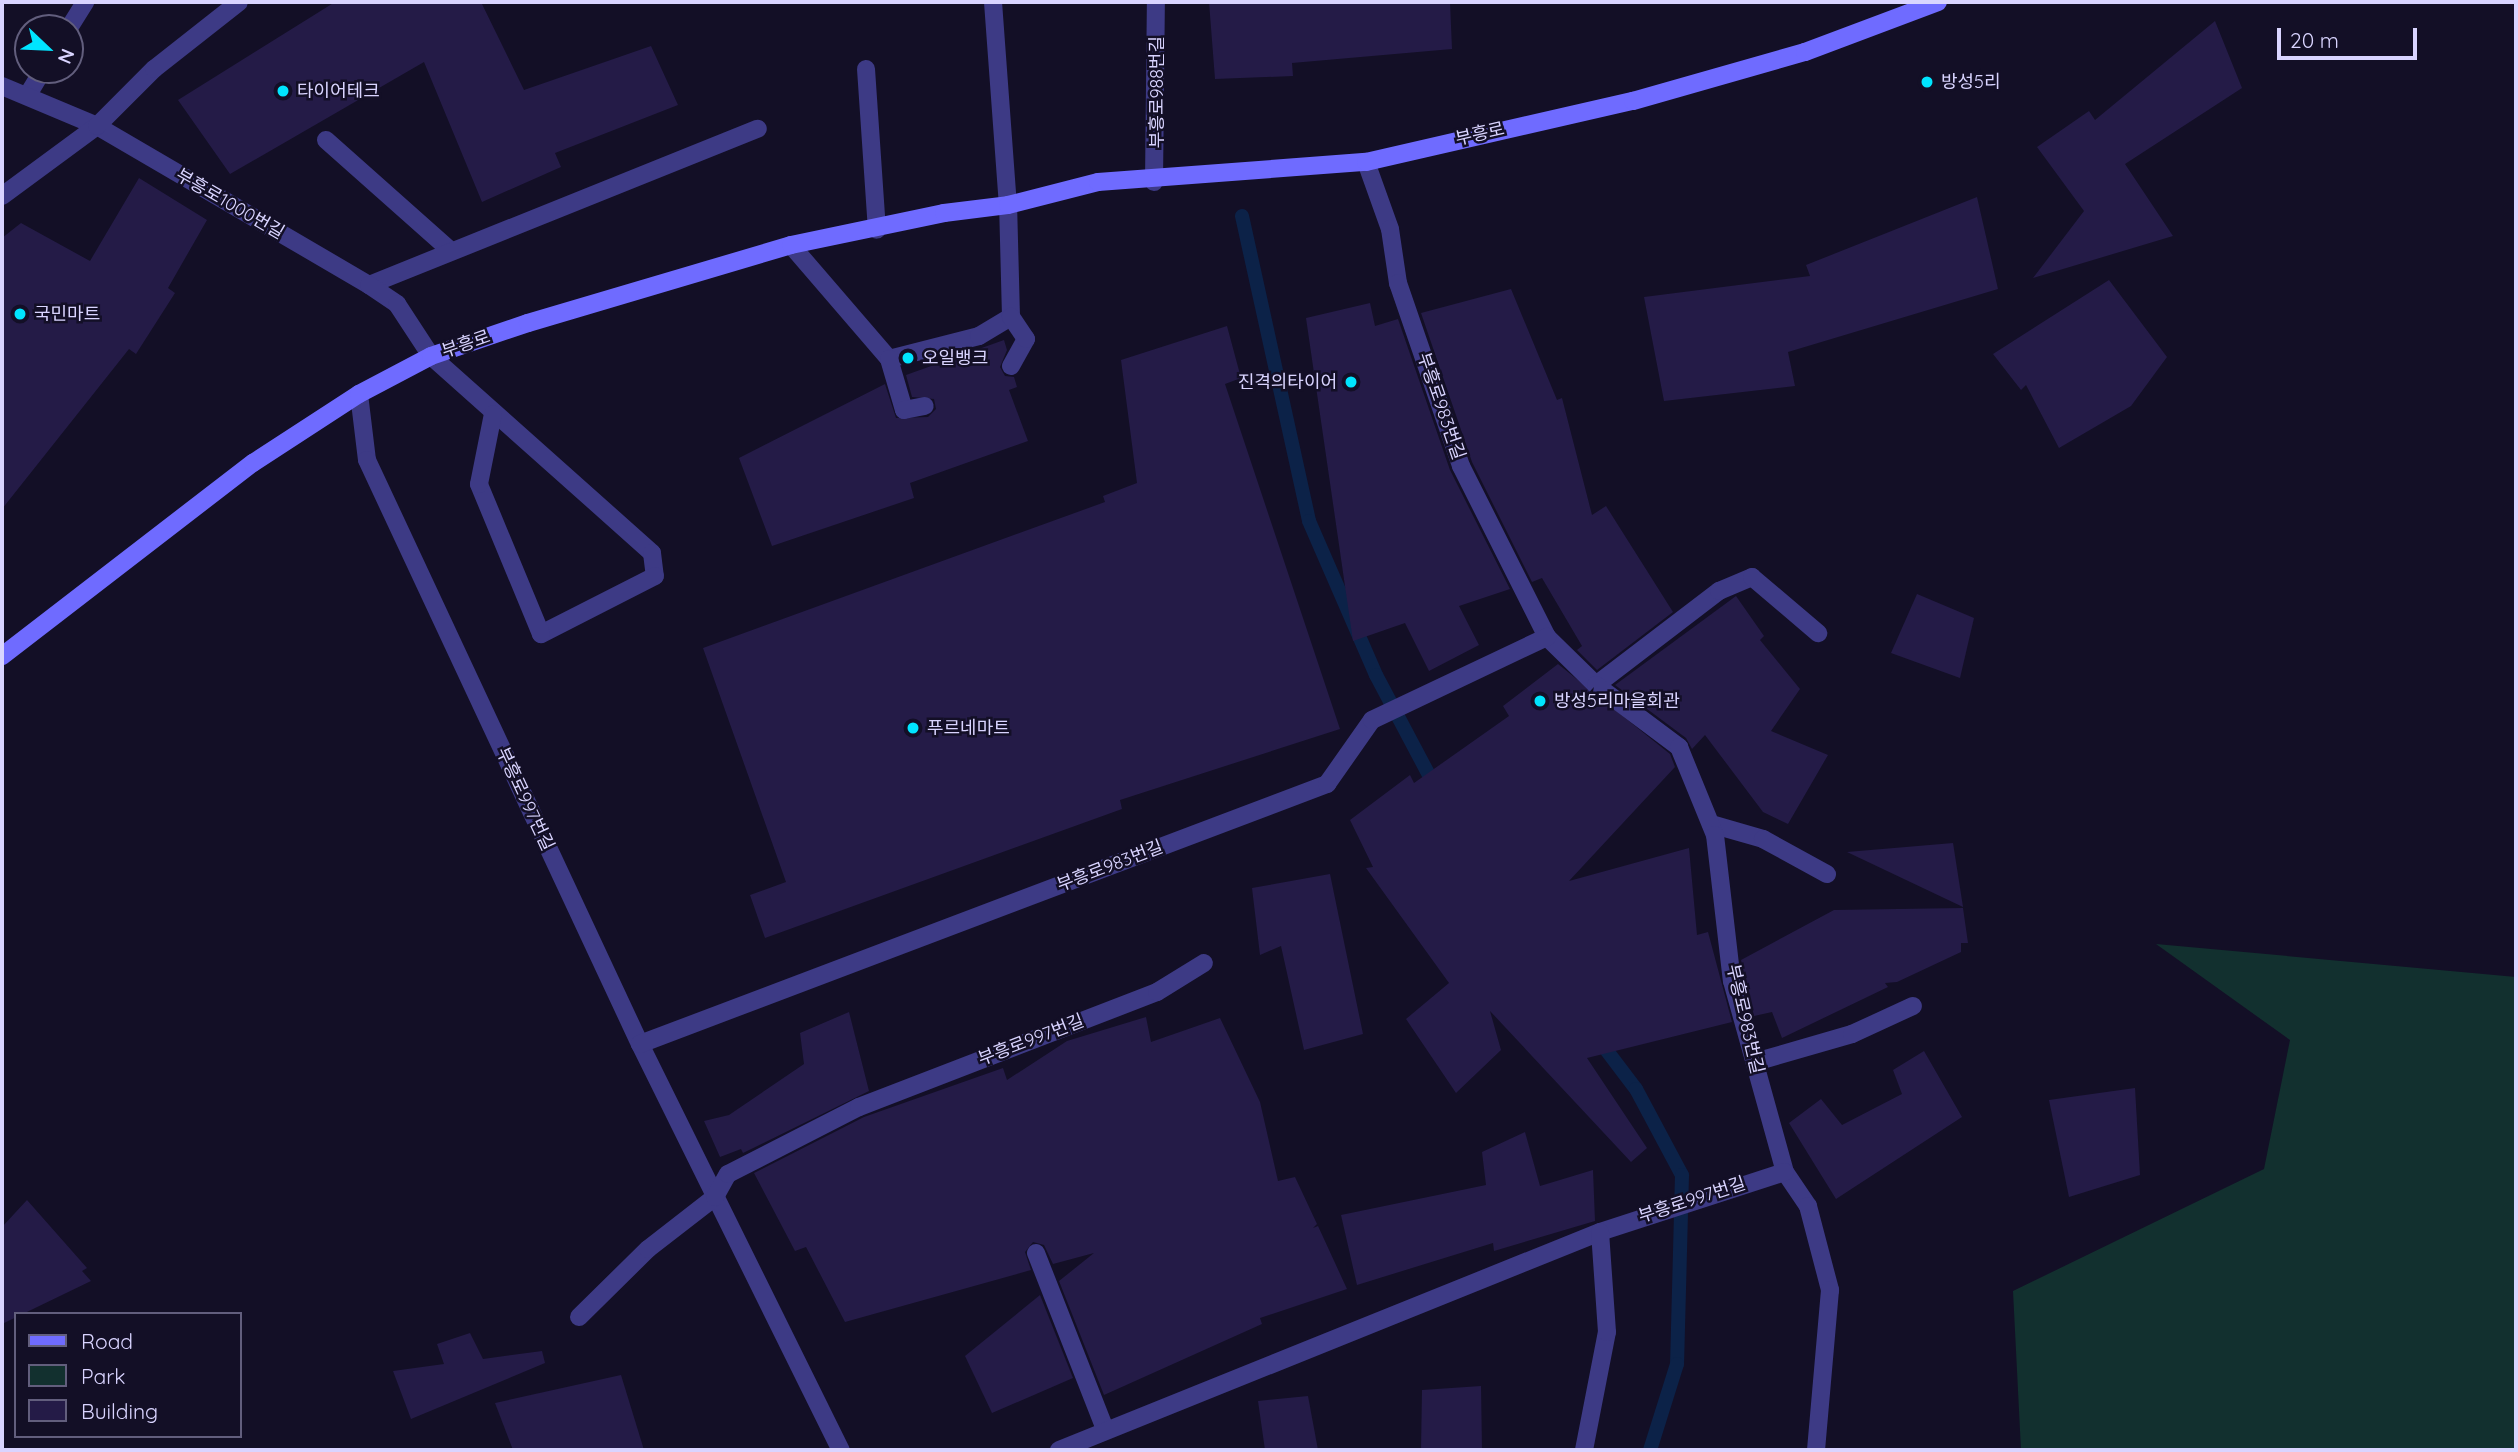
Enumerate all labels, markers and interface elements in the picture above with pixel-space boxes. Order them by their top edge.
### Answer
north arrow [14,14,84,84]
scale bar [2280,14,2420,58]
text: 20 m [2290,27,2339,53]
street label: 부흥로988번길 [1146,36,1168,148]
text: N [53,45,80,68]
place label: 방성5리 [1941,71,2000,93]
marker: 방성5리 [1919,74,1935,90]
place label: 타이어테크 [297,80,380,102]
marker: 타이어테크 [275,83,291,99]
street label: 부흥로 [1453,118,1507,150]
street label: 부흥로1000번길 [172,164,288,244]
place label: 국민마트 [34,303,100,325]
marker: 국민마트 [12,306,28,322]
street label: 부흥로 [439,326,493,362]
place label: 오일뱅크 [922,347,988,369]
marker: 오일뱅크 [900,350,916,366]
street label: 부흥로983번길 [1413,350,1469,462]
place label: 진격의타이어 [1238,371,1337,393]
marker: 진격의타이어 [1343,374,1359,390]
place label: 방성5리마을회관 [1554,690,1680,712]
marker: 방성5리마을회관 [1532,693,1548,709]
place label: 푸르네마트 [927,717,1010,739]
marker: 푸르네마트 [905,720,921,736]
street label: 부흥로997번길 [492,744,558,854]
street label: 부흥로983번길 [1054,836,1166,896]
street label: 부흥로983번길 [1722,962,1768,1076]
street label: 부흥로997번길 [975,1010,1087,1070]
street label: 부흥로997번길 [1636,1172,1748,1228]
legend [14,1312,242,1438]
text: Road [81,1328,133,1354]
text: Park [81,1363,125,1389]
text: Building [81,1398,158,1424]

